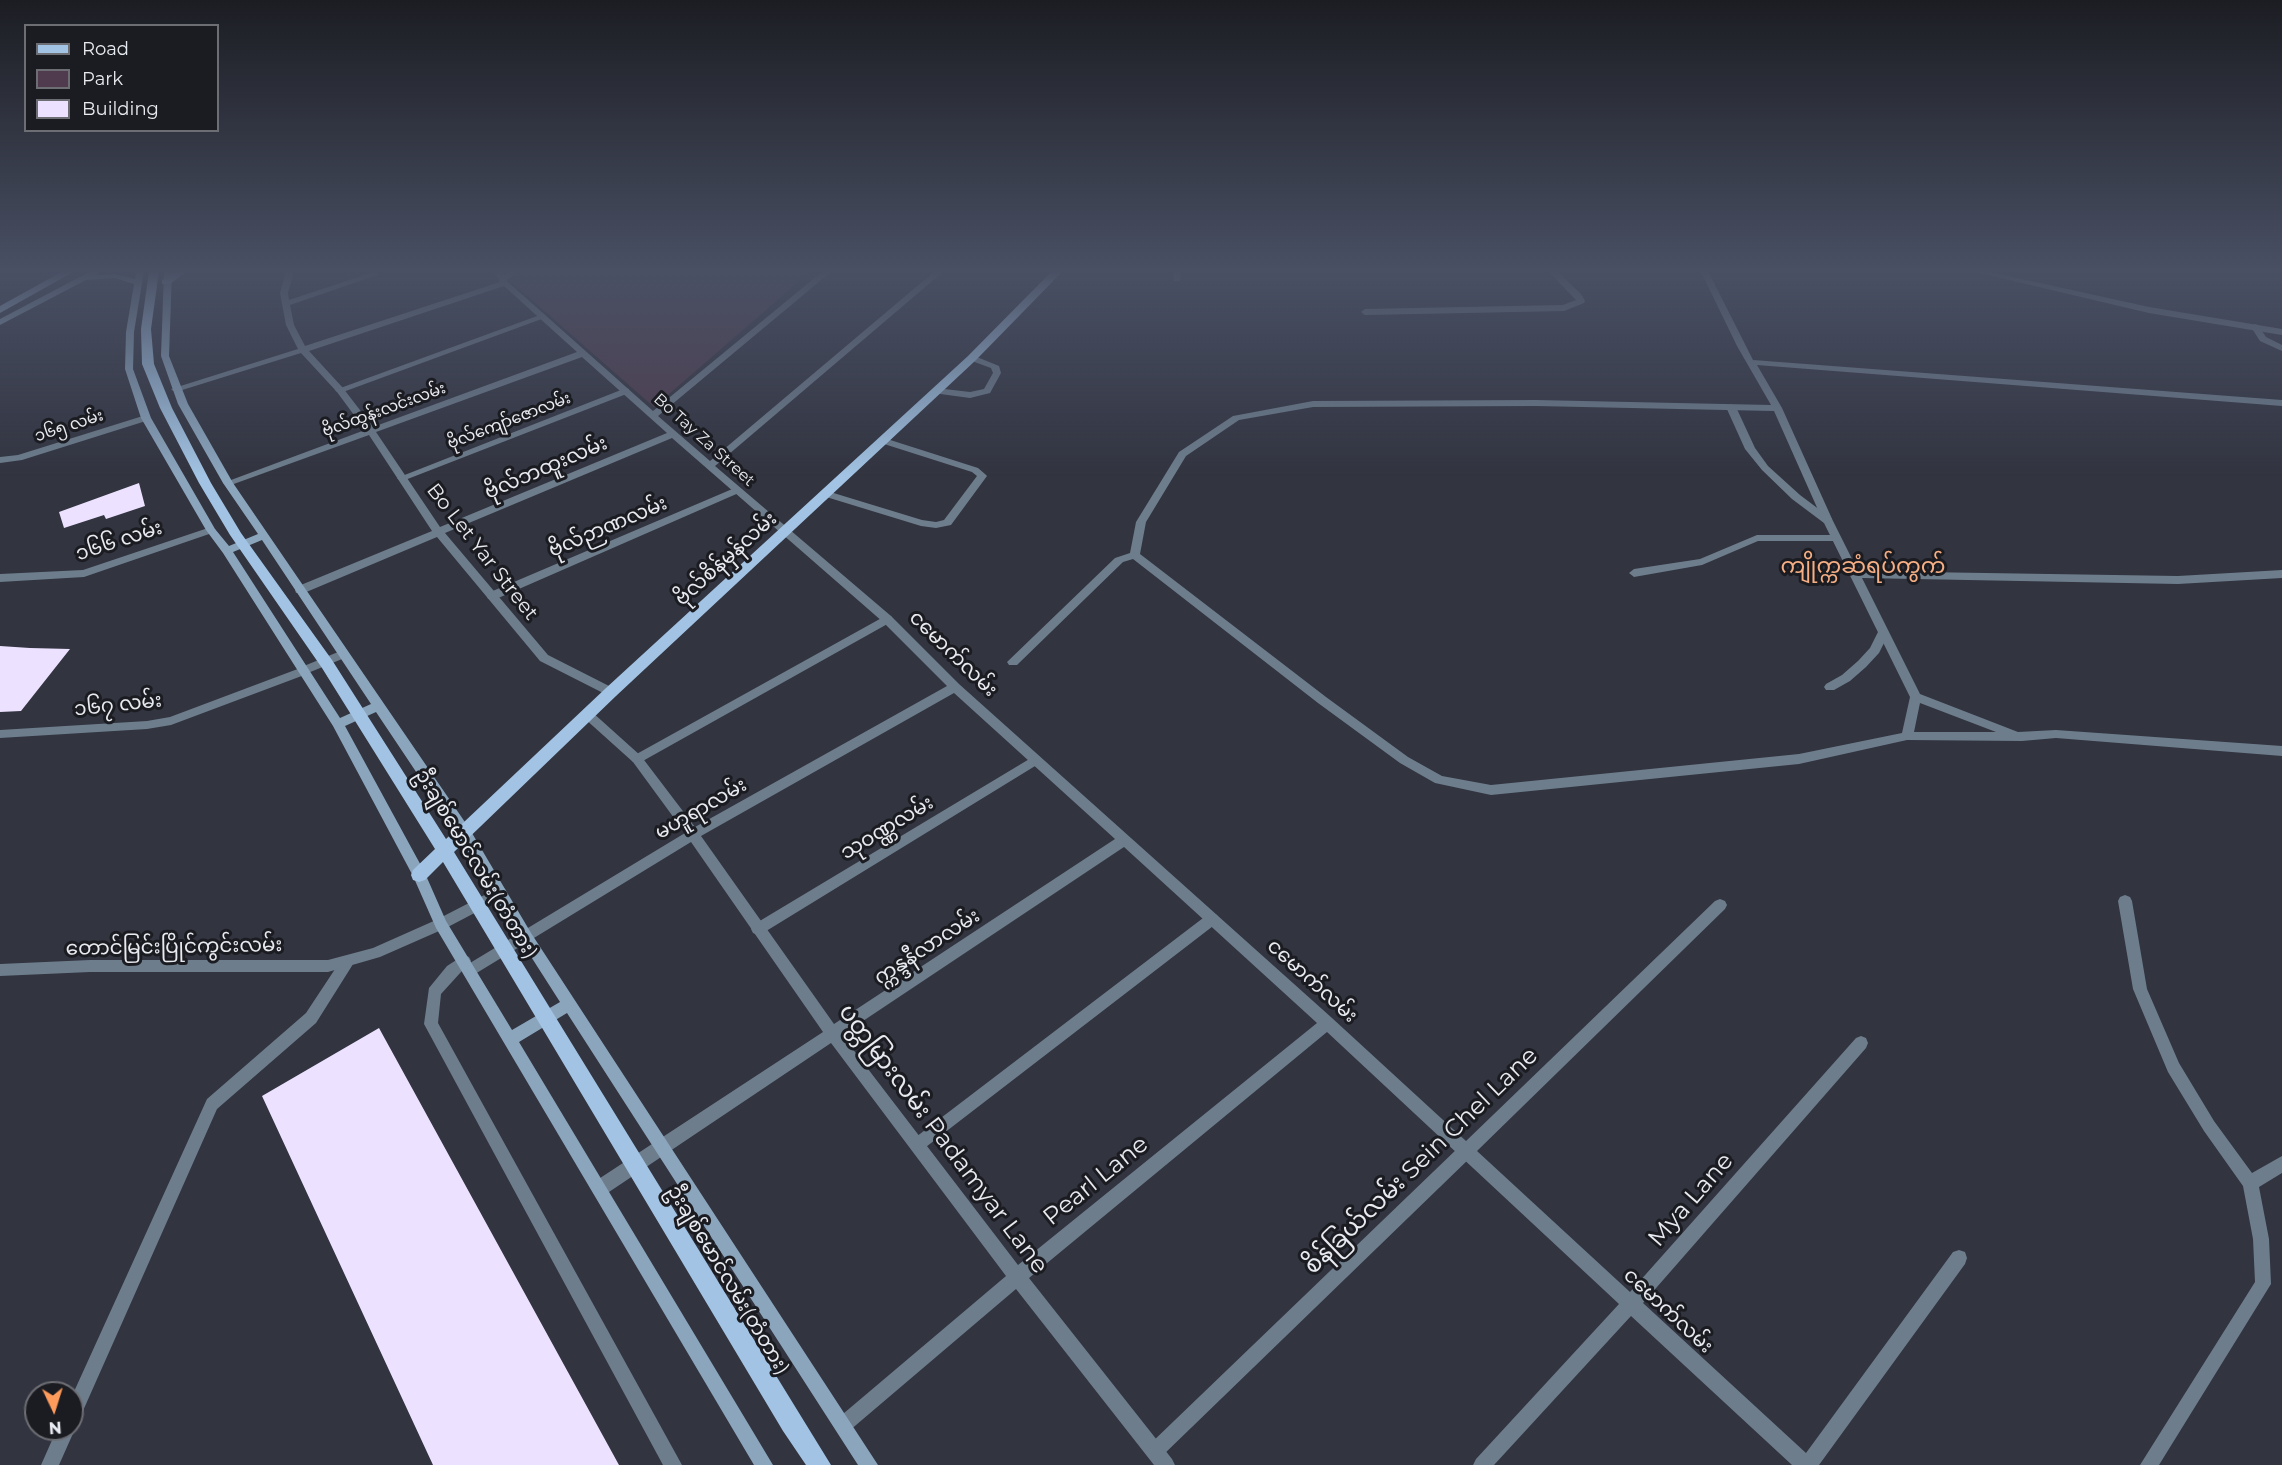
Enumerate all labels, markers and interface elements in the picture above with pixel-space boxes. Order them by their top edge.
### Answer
legend [24,24,219,132]
text: Road [82,38,129,60]
text: Park [82,68,123,90]
text: Building [82,98,159,120]
street label: ဗိုလ်ထွန်းလင်းလမ်း [320,379,448,441]
street label: ဗိုလ်ကျော်ဇောလမ်း [445,389,573,453]
street label: Bo Tay Za Street [649,390,759,490]
street label: ၁၆၅ လမ်း [32,406,106,446]
street label: ဗိုလ်ဘထူးလမ်း [481,431,611,505]
street label: Bo Let Yar Street [421,479,543,625]
street label: ဗိုလ်ဉာဏလမ်း [545,491,671,563]
street label: ဗိုလ်စိန်မှန်လမ်း [670,507,782,611]
street label: ၁၆၆ လမ်း [73,516,165,566]
district label: ကျိုက္ကဆံရပ်ကွက် [1780,554,1946,580]
street label: ငမောက်လမ်း [904,606,1002,702]
street label: ၁၆၇ လမ်း [73,688,163,722]
street label: ဦးချစ်မောင်လမ်း(တံတား) [410,765,542,963]
street label: မဟူရာလမ်း [651,773,751,845]
street label: သုဝဏ္ဏလမ်း [836,791,938,865]
street label: က္ကန္ဒနီလာလမ်း [870,904,984,990]
street label: တောင်မြင်းပြိုင်ကွင်းလမ်း [65,933,283,961]
street label: ငမောက်လမ်း [1262,934,1362,1028]
street label: ပတ္တမြားလမ်း Padamyar Lane [832,999,1054,1279]
street label: စိန်ခြယ်လမ်း Sein Chel Lane [1298,1042,1544,1280]
street label: Pearl Lane [1038,1130,1154,1232]
street label: Mya Lane [1642,1147,1740,1253]
street label: ဦးချစ်မောင်လမ်း(တံတား) [662,1181,794,1379]
street label: ငမောက်လမ်း [1618,1264,1718,1358]
north arrow [24,1381,84,1441]
text: N [48,1418,62,1437]

